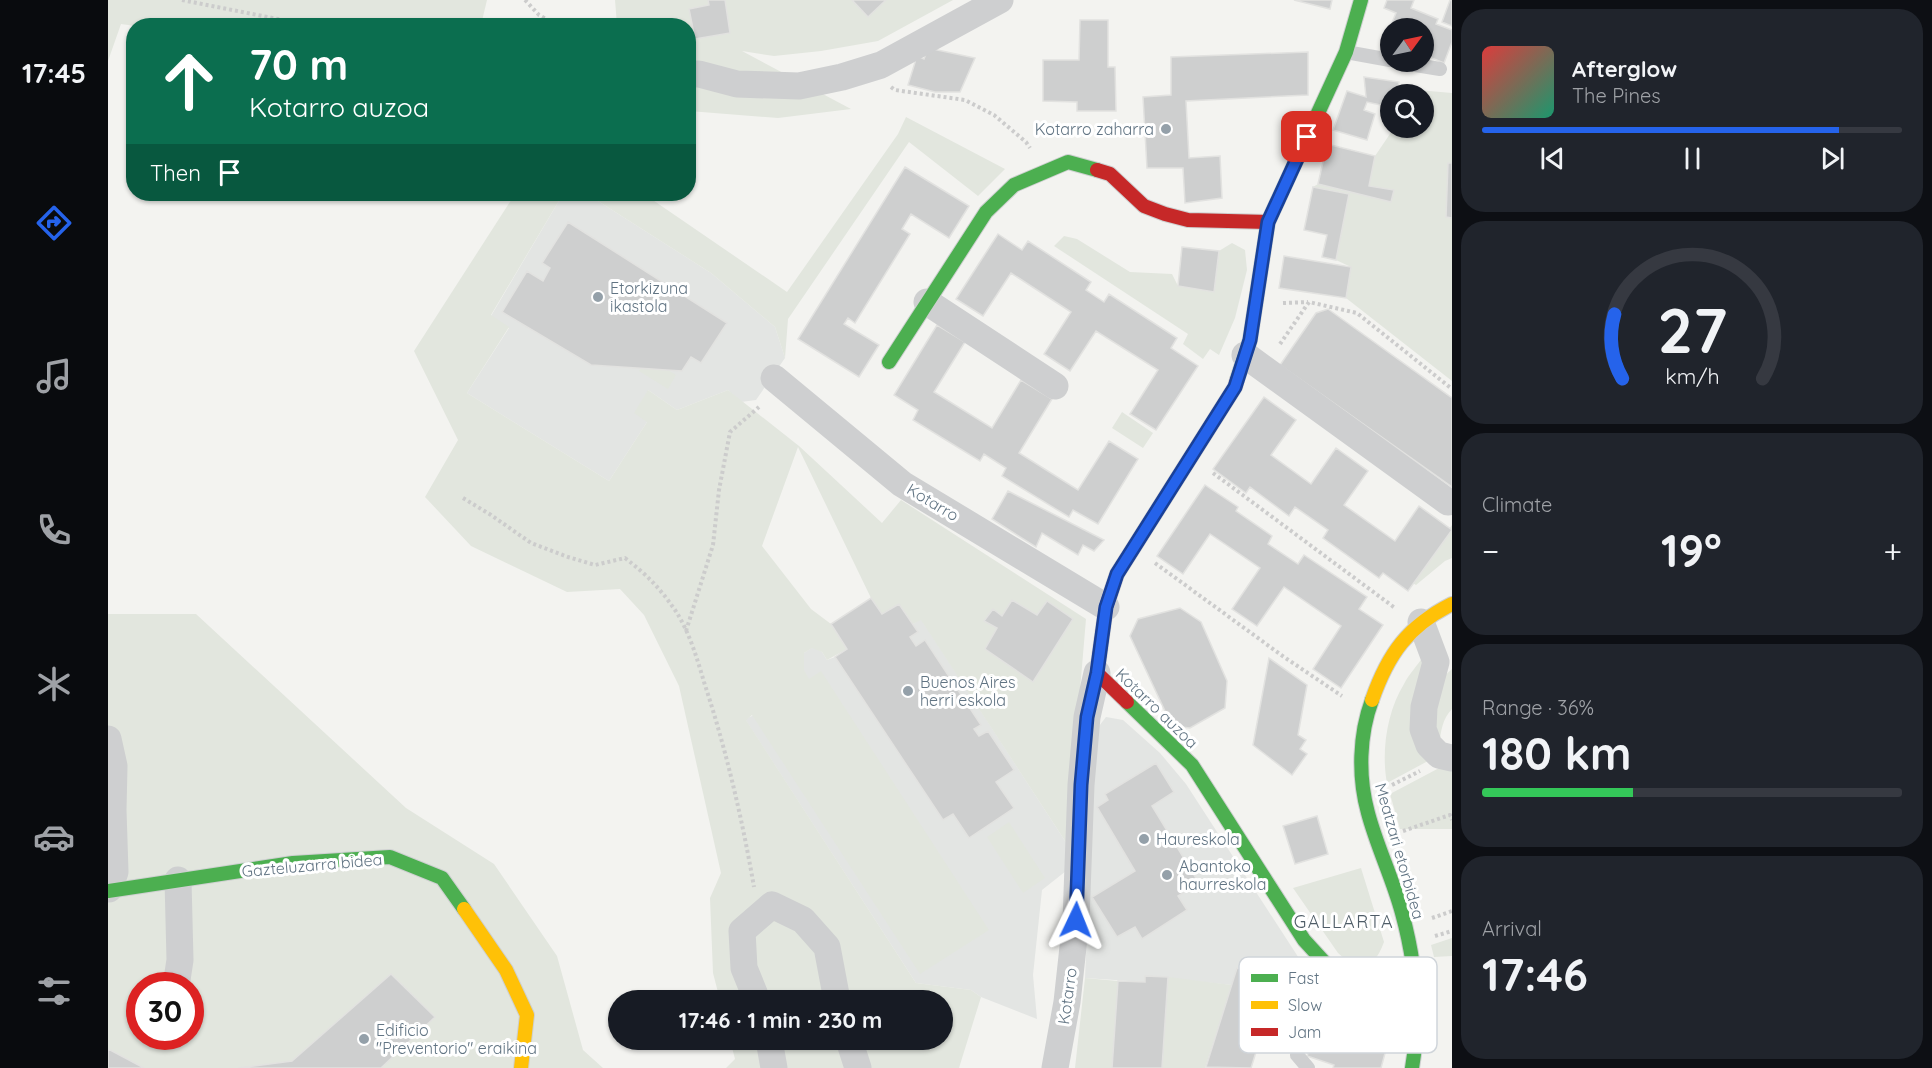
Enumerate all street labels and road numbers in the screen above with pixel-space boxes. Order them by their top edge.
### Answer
street label: Kotarro [903,479,963,525]
street label: Kotarro auzoa [1112,664,1202,752]
street label: Meatzari etorbidea [1371,781,1429,921]
street label: Gazteluzarra bidea [241,849,383,881]
street label: Kotarro [1053,966,1081,1026]

